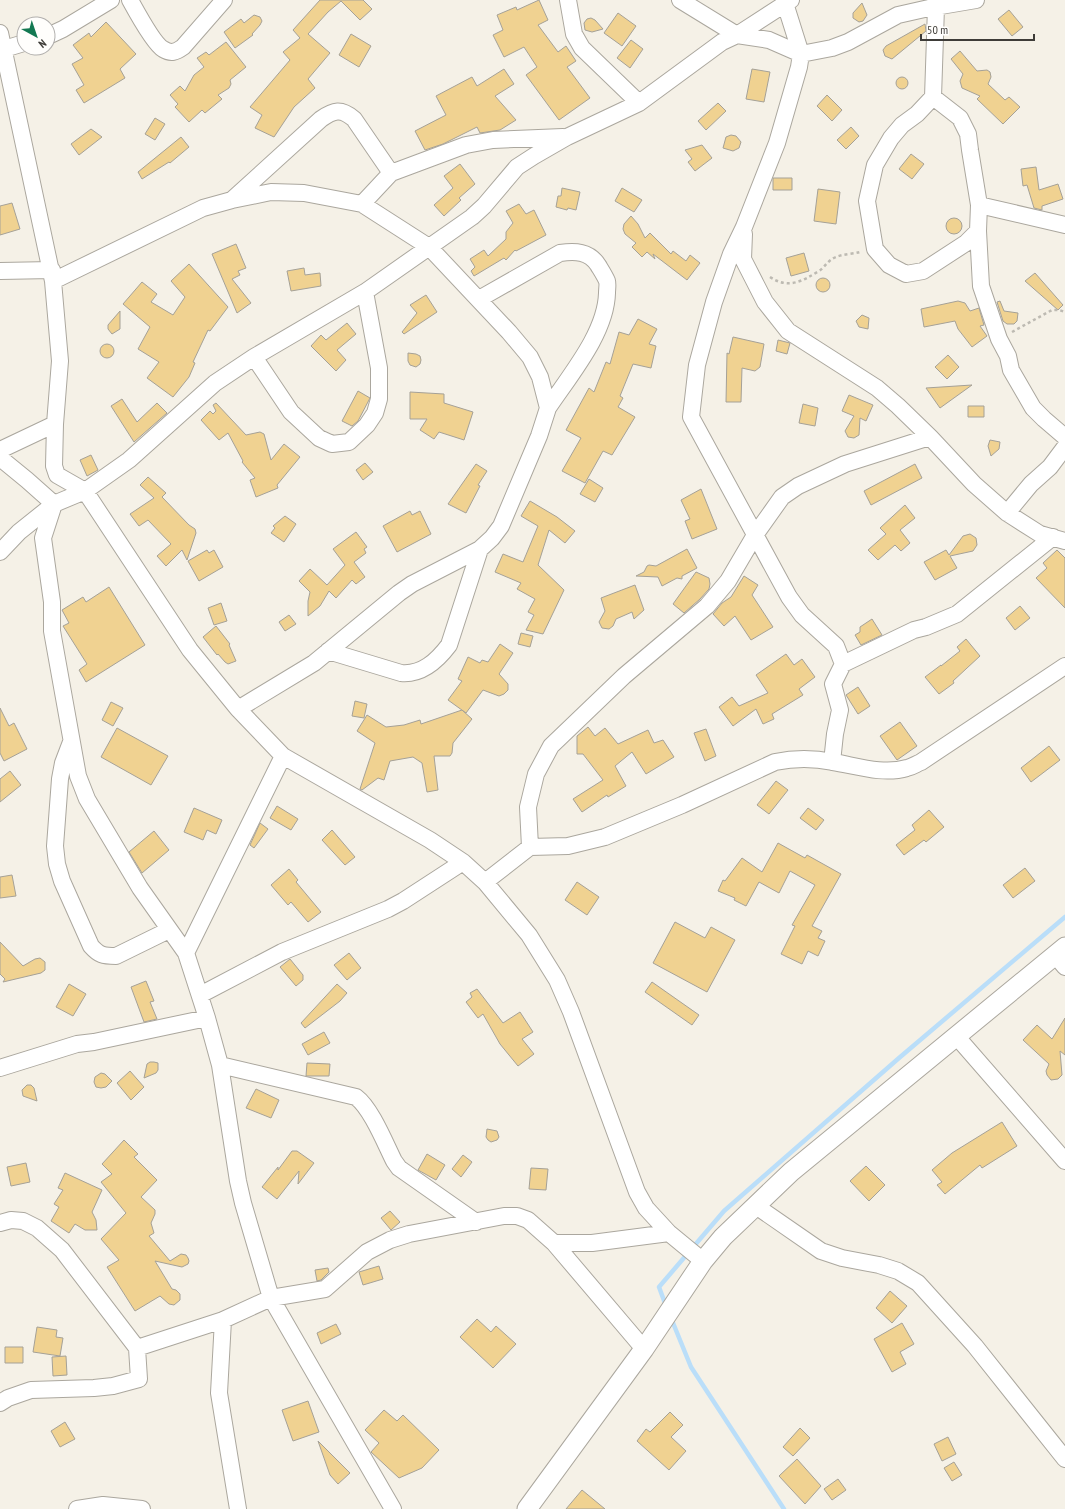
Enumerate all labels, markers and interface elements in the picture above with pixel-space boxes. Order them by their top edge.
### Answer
north arrow [16,16,56,56]
scale bar [921,16,1034,42]
text: 50 m [927,22,948,37]
text: N [36,36,49,51]

